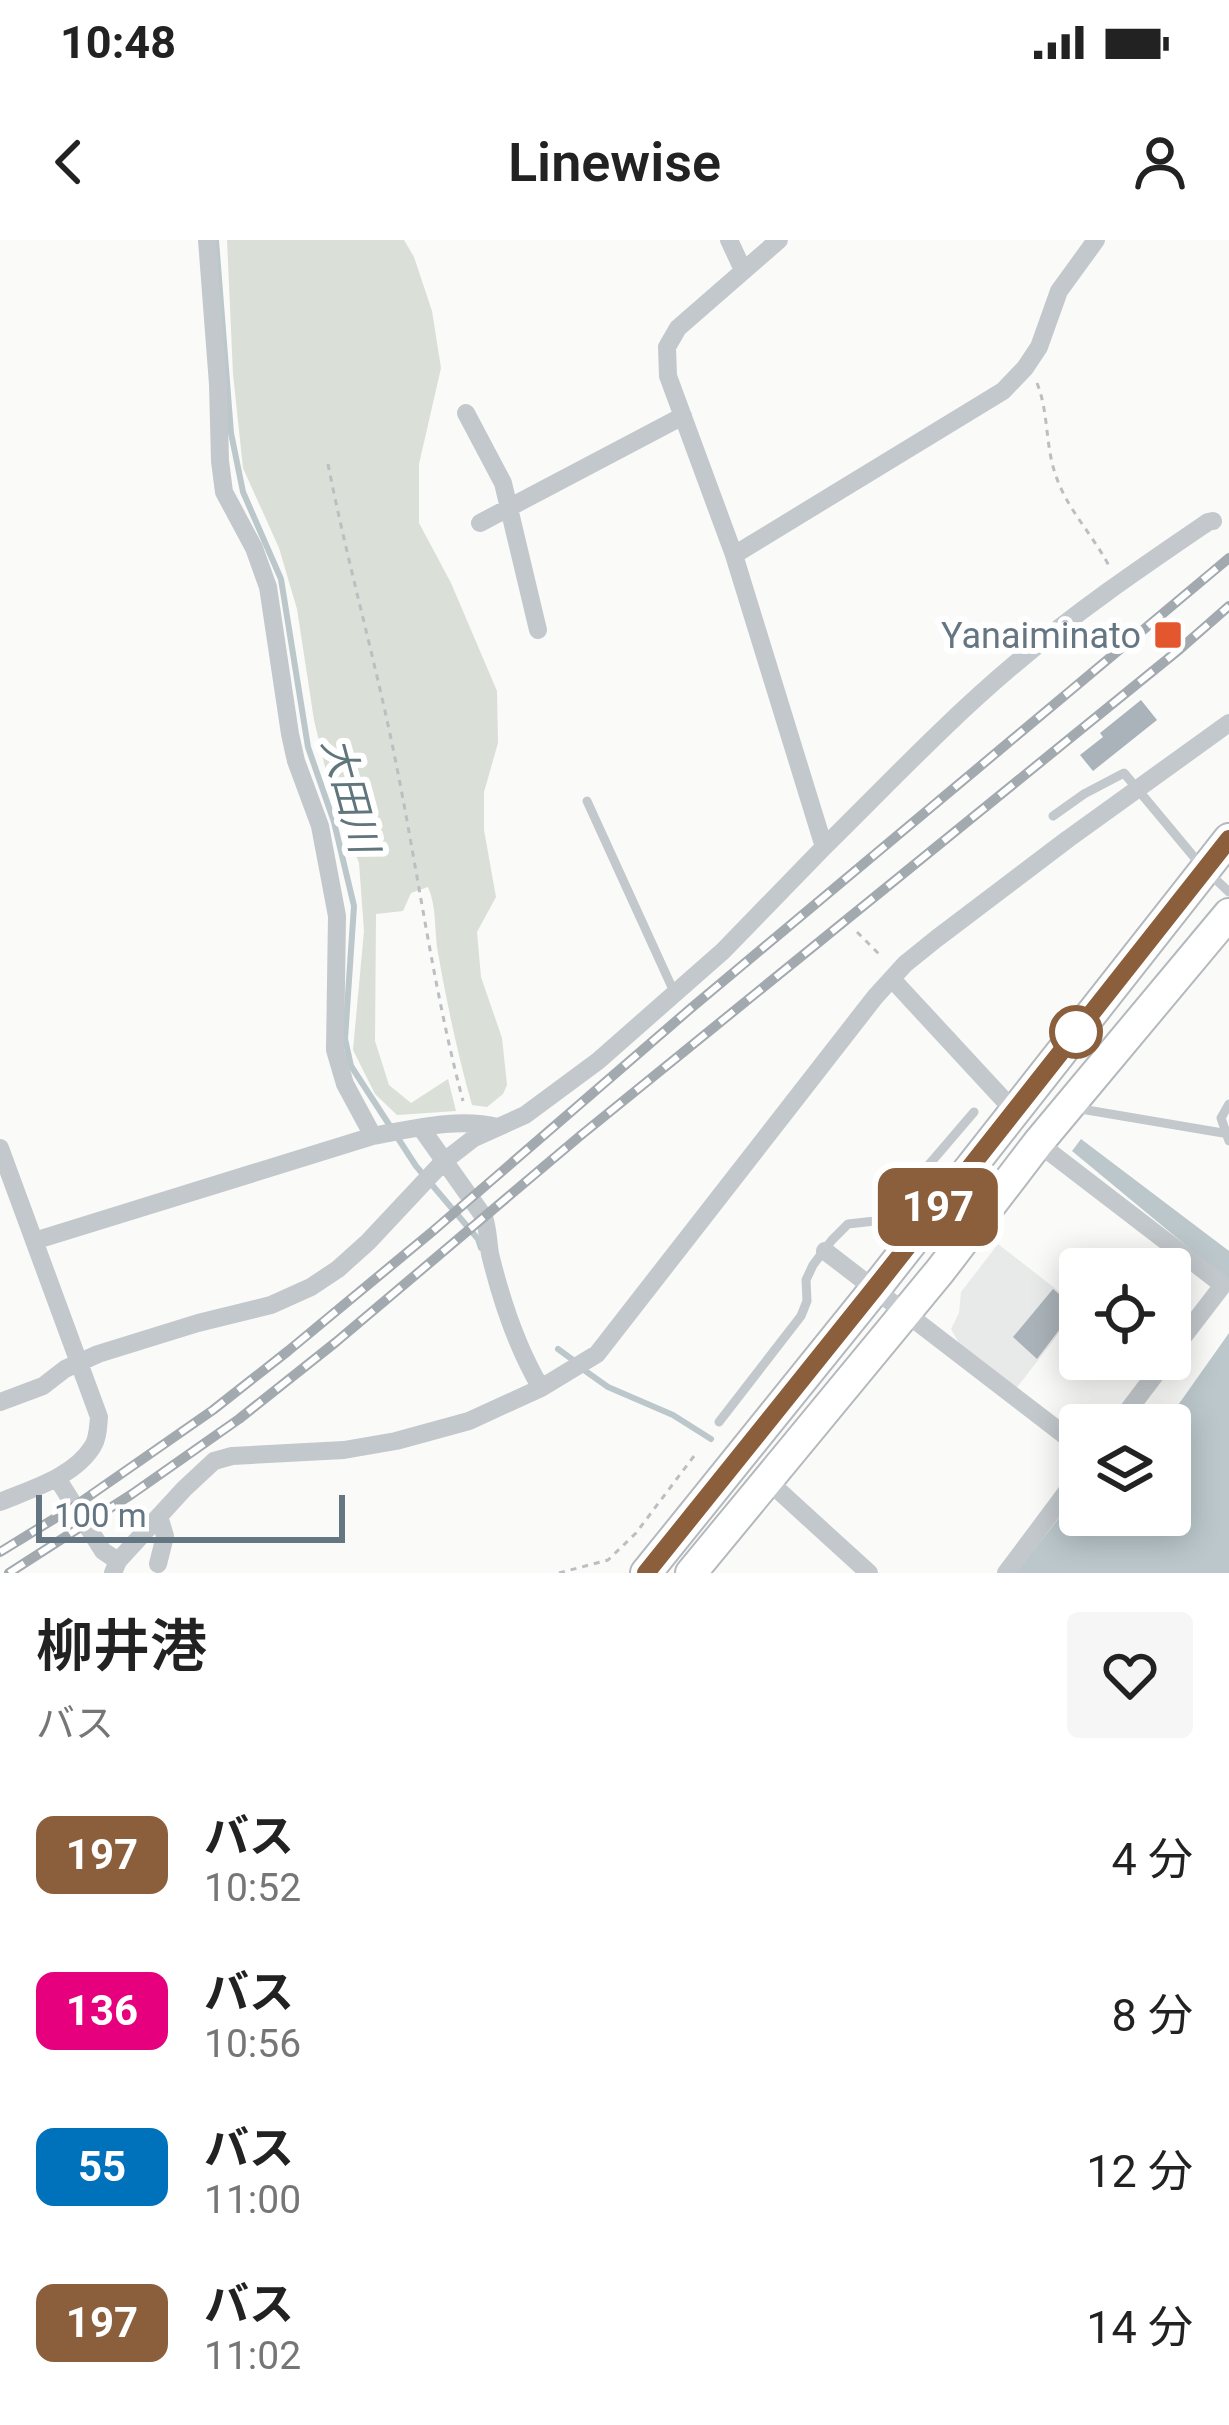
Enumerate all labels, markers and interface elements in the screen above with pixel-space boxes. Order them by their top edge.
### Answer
text: 10:48 [60,16,176,69]
icon: back [36,129,102,195]
icon: person [1127,129,1193,195]
text: Linewise [508,131,721,194]
place label: Yanaiminato [941,615,1141,657]
marker: Yanaiminato [1152,619,1184,651]
water label: 大田川 [313,733,388,862]
unlabelled marker [1051,1007,1101,1057]
line badge: 197 [869,1168,1007,1246]
text: 197 [902,1182,974,1231]
map controls [1059,1248,1191,1536]
button: locate [1059,1248,1191,1380]
button: layers [1059,1404,1191,1536]
scale bar [36,1489,345,1542]
text: 100 m [54,1496,147,1535]
button: heart [1067,1612,1193,1738]
text: 柳井港 [36,1613,207,1680]
text: バス [36,1701,114,1747]
text: バス [204,1810,294,1863]
text: 197 [66,1830,138,1879]
text: 4 分 [1112,1833,1193,1886]
text: 10:52 [204,1865,301,1911]
text: バス [204,1966,294,2019]
text: 136 [66,1986,138,2035]
text: 8 分 [1112,1989,1193,2042]
text: 10:56 [204,2021,301,2067]
text: バス [204,2122,294,2175]
text: 55 [78,2142,126,2191]
text: 12 分 [1086,2145,1193,2198]
text: 11:00 [204,2177,301,2223]
text: バス [204,2278,294,2331]
text: 197 [66,2298,138,2347]
text: 14 分 [1086,2301,1193,2354]
text: 11:02 [204,2333,301,2379]

